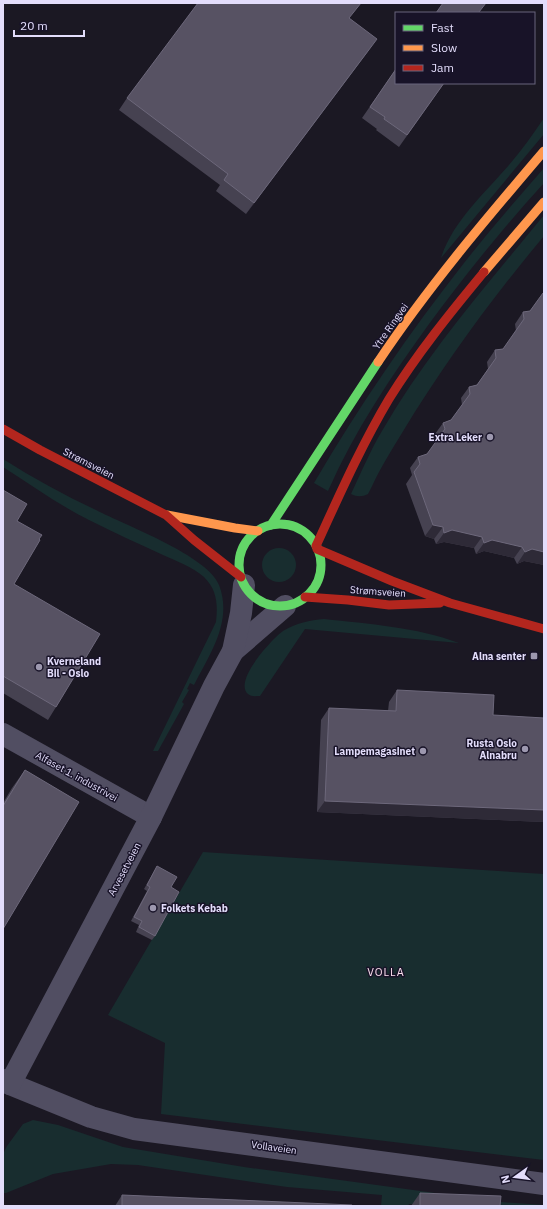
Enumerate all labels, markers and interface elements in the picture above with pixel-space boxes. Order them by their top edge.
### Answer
scale bar [14,12,84,38]
legend [395,12,535,84]
text: 20 m [20,18,48,33]
text: Fast [431,20,454,35]
text: Slow [431,40,457,55]
text: Jam [431,60,454,75]
street label: Ytre Ringvei [370,301,411,352]
place label: Extra Leker [429,431,482,444]
marker: Extra Leker [485,432,495,442]
street label: Strømsveien [61,445,117,482]
street label: Strømsveien [350,583,406,600]
place label: Alna senter [472,650,526,663]
marker: Alna senter [529,651,539,661]
place label: Kverneland Bil - Oslo [47,655,101,680]
marker: Kverneland Bil - Oslo [34,662,44,672]
place label: Rusta Oslo Alnabru [467,737,517,762]
marker: Rusta Oslo Alnabru [520,744,530,754]
place label: Lampemagasinet [334,745,415,758]
marker: Lampemagasinet [418,746,428,756]
street label: Alfaset 1. industrivei [33,748,120,804]
street label: Arvesetveien [105,840,144,898]
place label: Folkets Kebab [161,902,228,915]
marker: Folkets Kebab [148,903,158,913]
district label: VOLLA [367,965,405,979]
street label: Vollaveien [250,1138,298,1157]
north arrow [495,1157,535,1197]
text: N [498,1174,513,1185]

